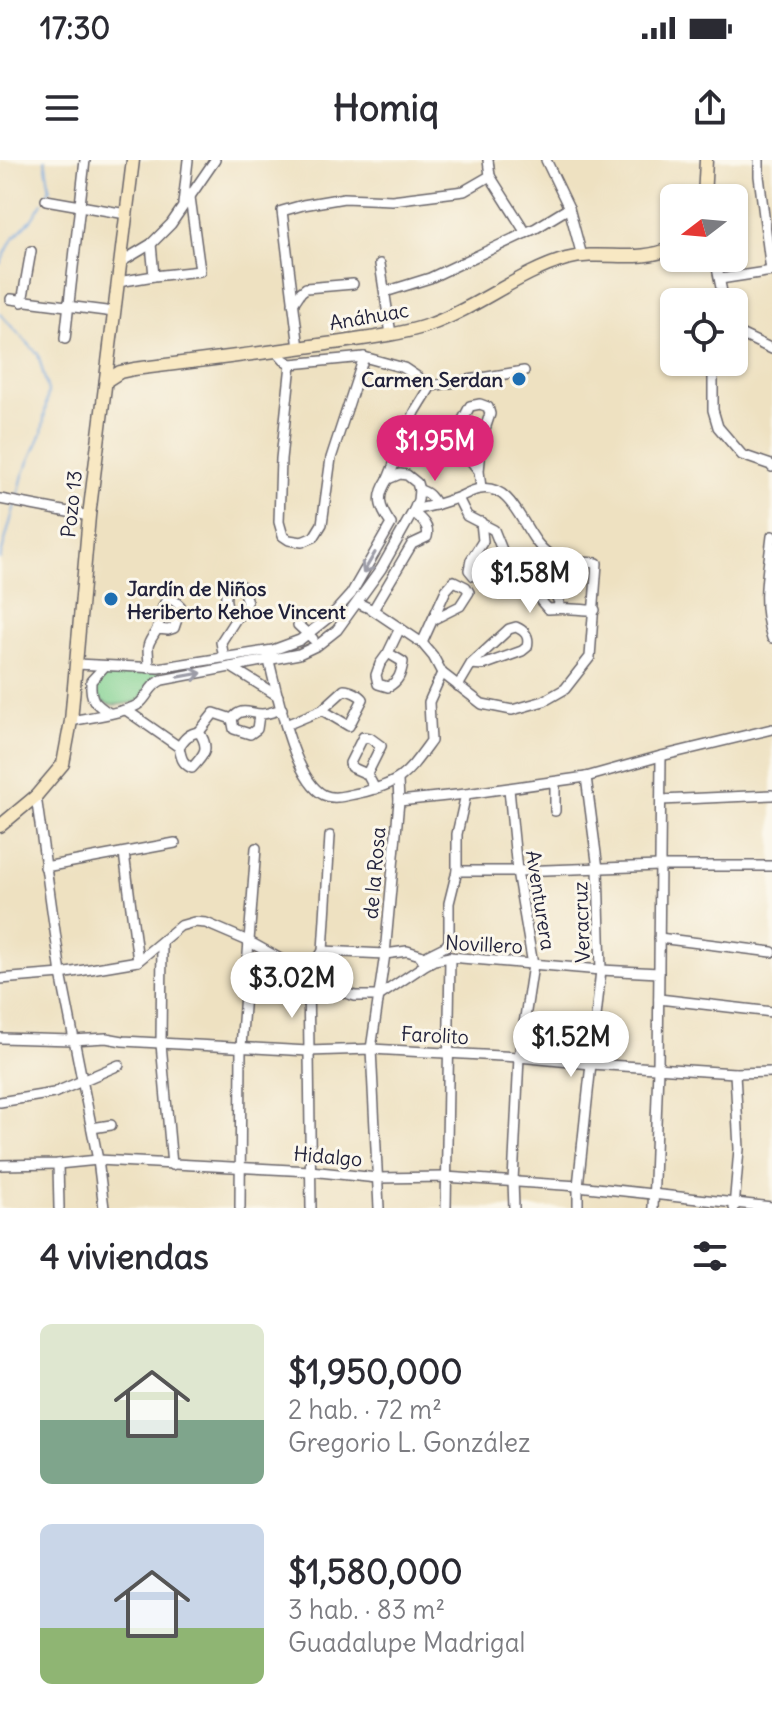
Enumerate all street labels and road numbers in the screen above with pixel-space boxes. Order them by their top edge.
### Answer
street label: Anáhuac [327,297,411,335]
street label: Pozo 13 [55,469,87,539]
street label: de la Rosa [358,826,390,920]
street label: Aventurera [521,848,561,952]
street label: Veracruz [567,881,595,963]
street label: Novillero [444,929,524,959]
street label: Farolito [400,1021,470,1049]
street label: Hidalgo [293,1141,363,1171]

